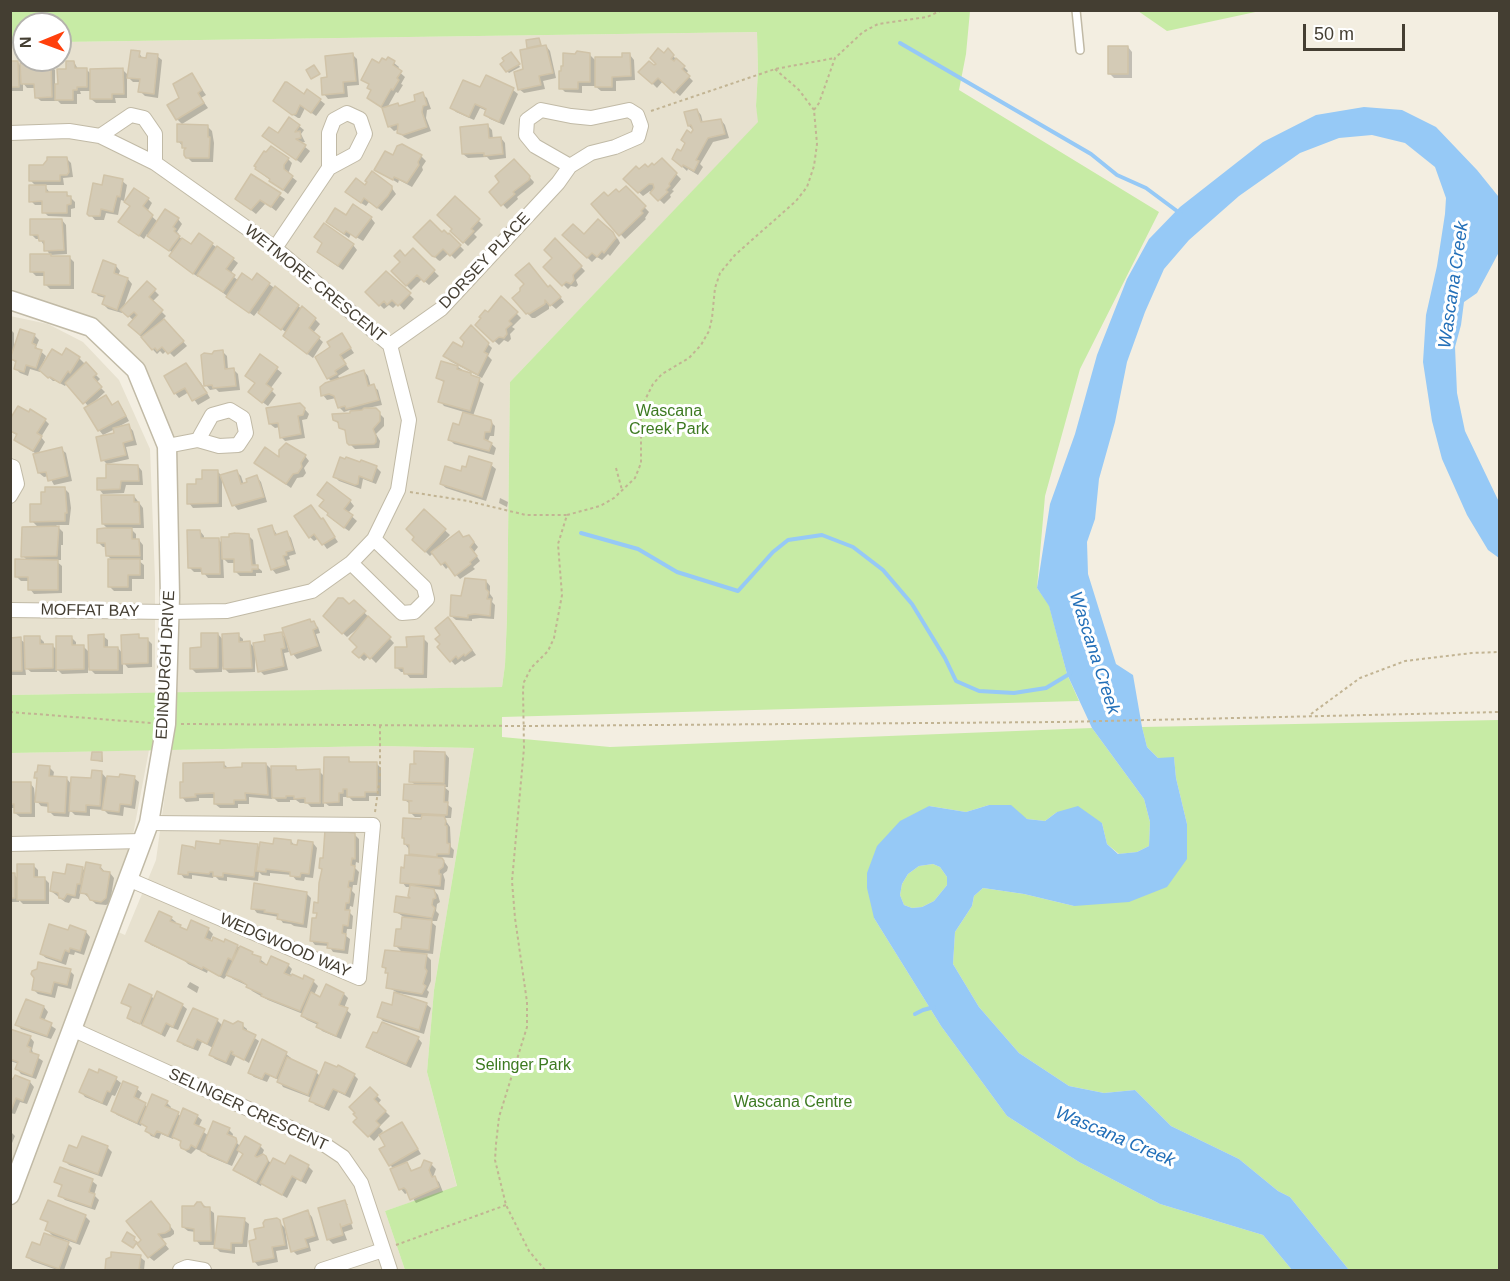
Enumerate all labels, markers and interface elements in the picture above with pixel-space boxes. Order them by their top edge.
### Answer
north arrow [12,12,72,72]
scale bar [1306,12,1408,50]
text: 50 m [1314,24,1354,44]
text: N [17,36,34,48]
street label: DORSEY PLACE [436,209,534,313]
water label: Wascana Creek [1434,220,1474,350]
street label: WETMORE CRESCENT [241,221,389,347]
park label: Wascana Creek Park [629,402,709,440]
water label: Wascana Creek [1064,589,1124,717]
street label: EDINBURGH DRIVE [153,590,179,740]
street label: MOFFAT BAY [40,601,140,621]
street label: WEDGWOOD WAY [217,910,353,982]
park label: Selinger Park [475,1056,571,1076]
street label: SELINGER CRESCENT [165,1065,331,1155]
park label: Wascana Centre [734,1093,852,1113]
water label: Wascana Creek [1052,1102,1178,1172]

